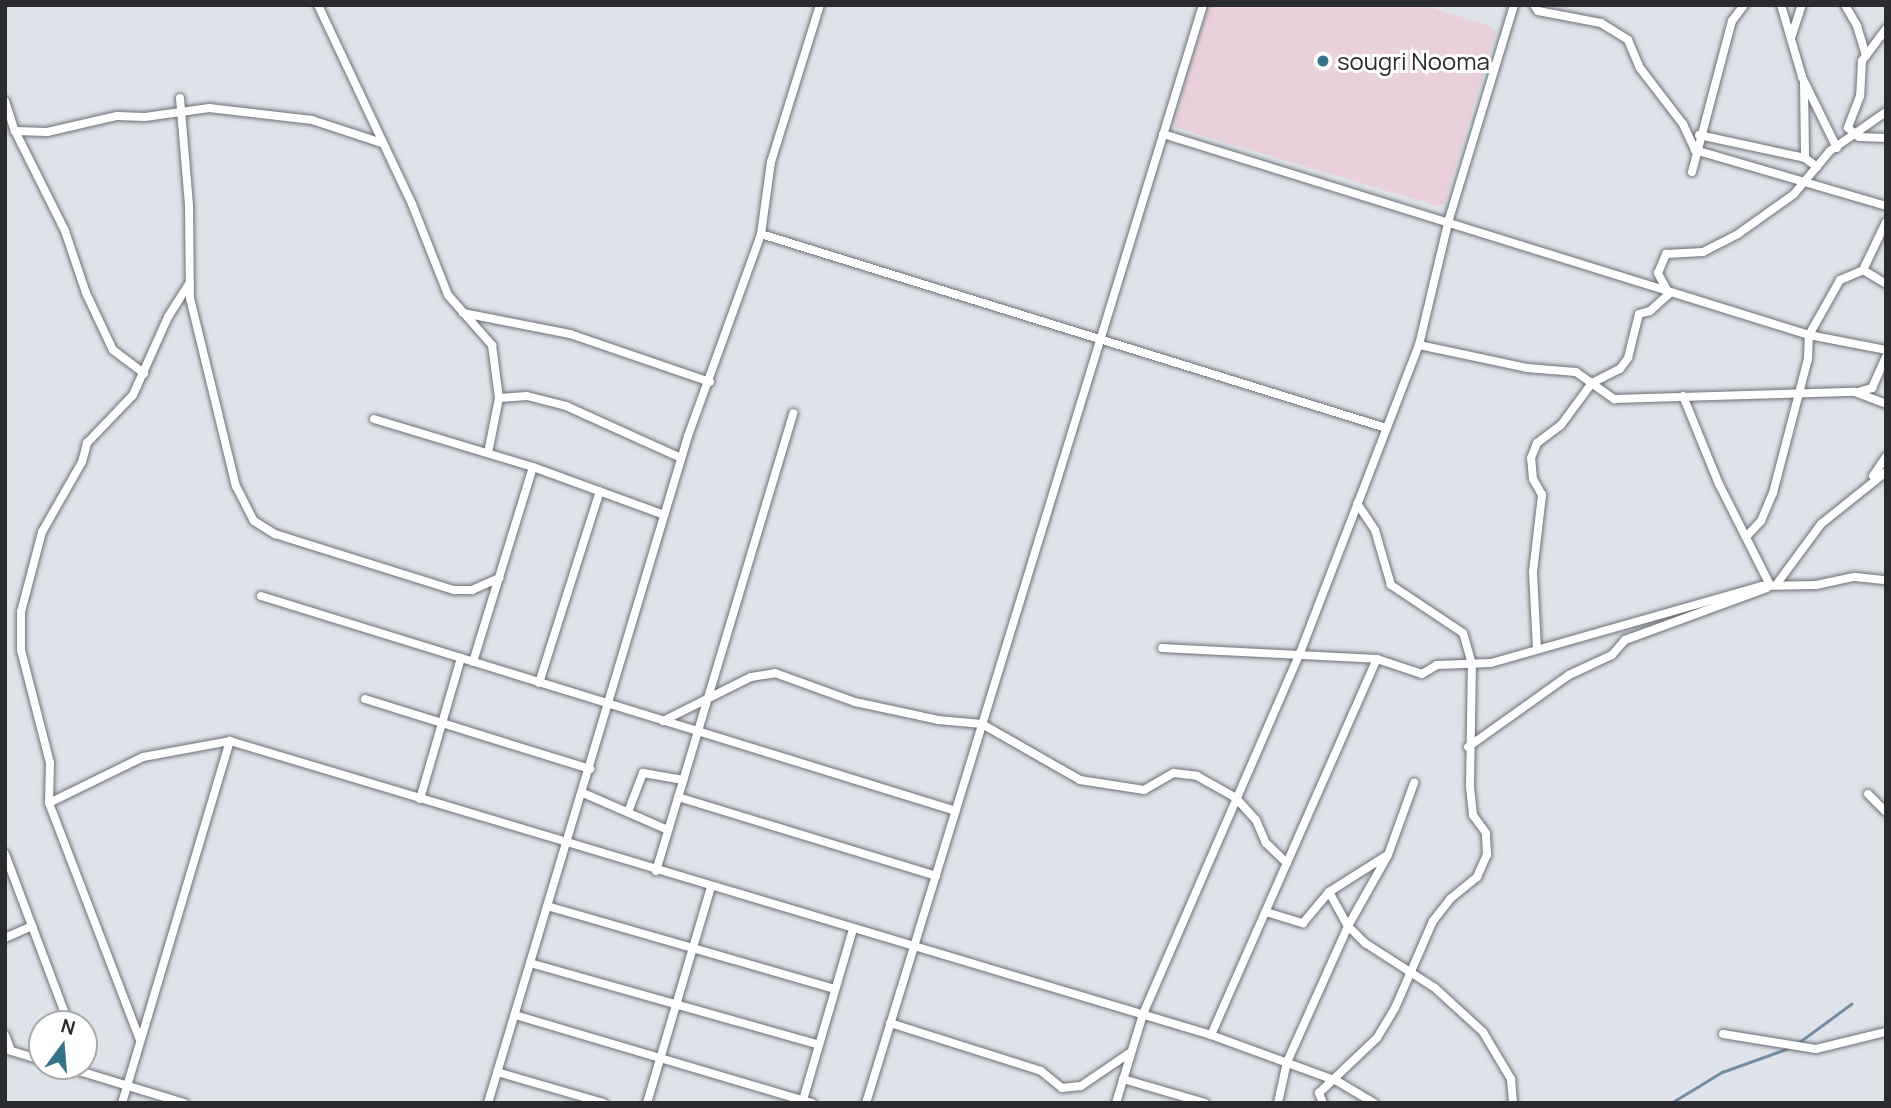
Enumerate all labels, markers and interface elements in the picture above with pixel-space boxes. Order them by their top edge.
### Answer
place label: sougri Nooma [1337,47,1490,75]
marker: sougri Nooma [1315,53,1331,69]
north arrow [28,1010,98,1080]
text: N [58,1012,78,1041]

